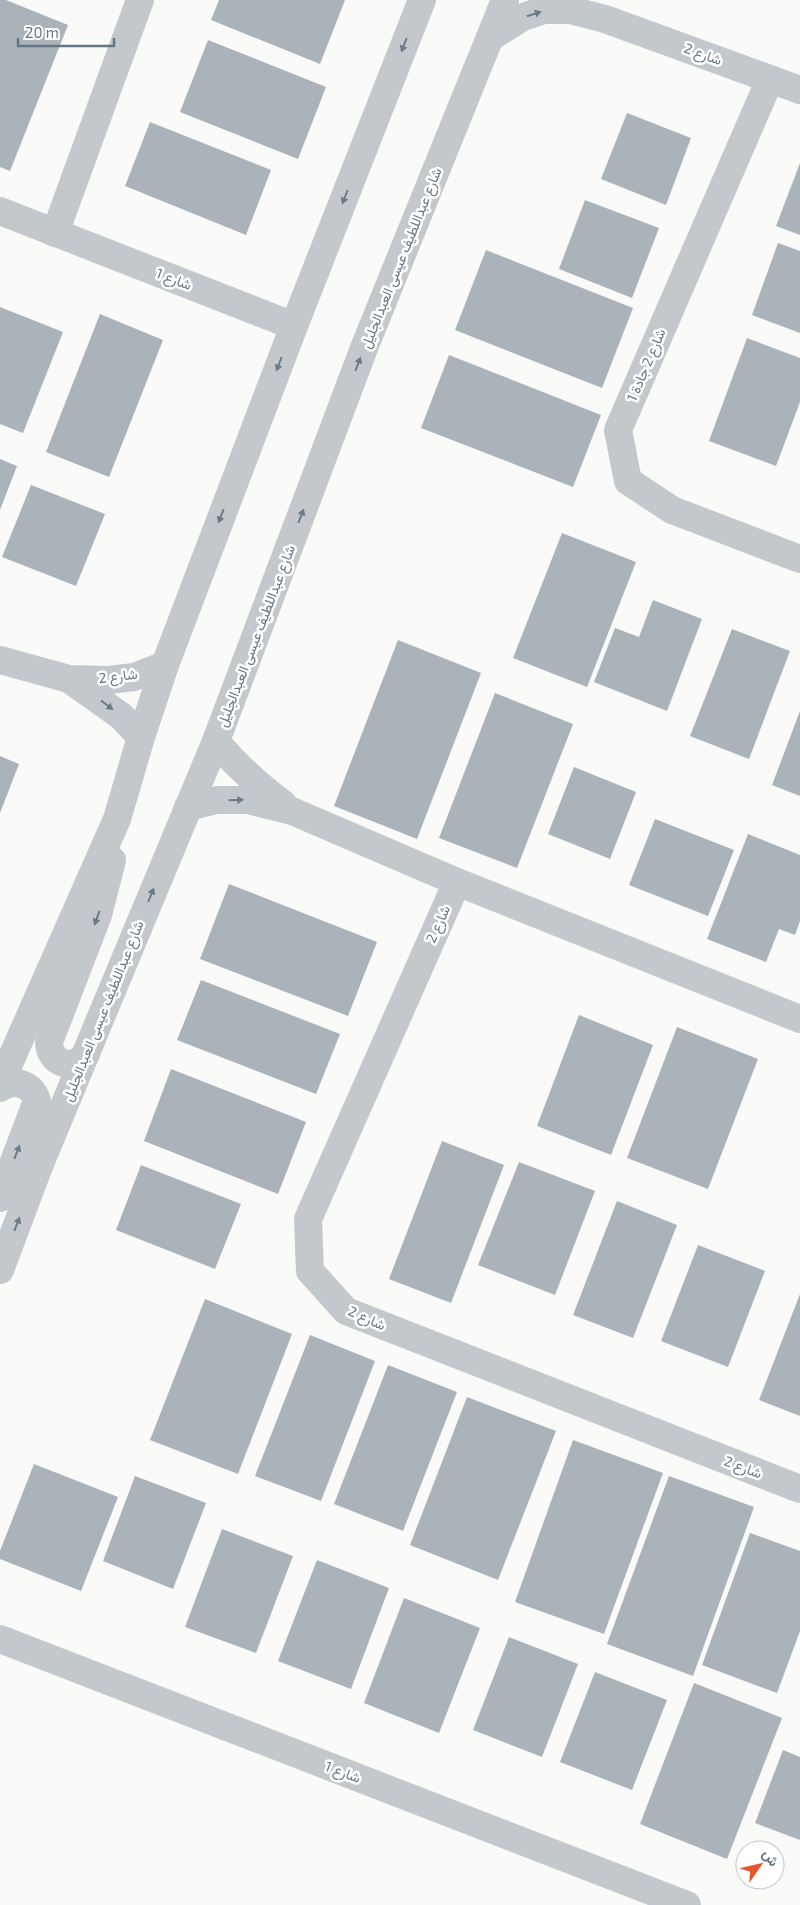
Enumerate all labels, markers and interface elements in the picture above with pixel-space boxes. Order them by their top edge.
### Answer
one-way arrow [526,9,541,17]
scale bar [18,15,114,47]
text: 20 m [25,23,59,41]
one-way arrow [400,38,407,53]
street label: شارع 2 [681,39,724,71]
street label: شارع عبداللطيف عيسى العبدالجليل [356,165,447,352]
one-way arrow [340,189,348,204]
street label: شارع 1 [153,264,194,296]
street label: شارع 2 جادة 1 [623,326,671,405]
one-way arrow [275,357,282,372]
one-way arrow [355,357,362,372]
one-way arrow [217,509,225,523]
one-way arrow [298,509,305,524]
street label: شارع عبداللطيف عيسى العبدالجليل [213,542,301,730]
street label: شارع 2 [97,665,139,689]
one-way arrow [100,700,113,711]
one-way arrow [228,796,244,804]
one-way arrow [147,887,155,902]
street label: شارع 2 [422,902,456,946]
one-way arrow [93,911,101,926]
street label: شارع عبداللطيف عيسى العبدالجليل [58,918,149,1105]
one-way arrow [14,1145,22,1160]
one-way arrow [13,1216,21,1231]
street label: شارع 2 [345,1302,389,1336]
street label: شارع 2 [721,1452,765,1484]
street label: شارع 1 [322,1757,363,1789]
north arrow [735,1840,785,1890]
text: ش [759,1846,783,1870]

